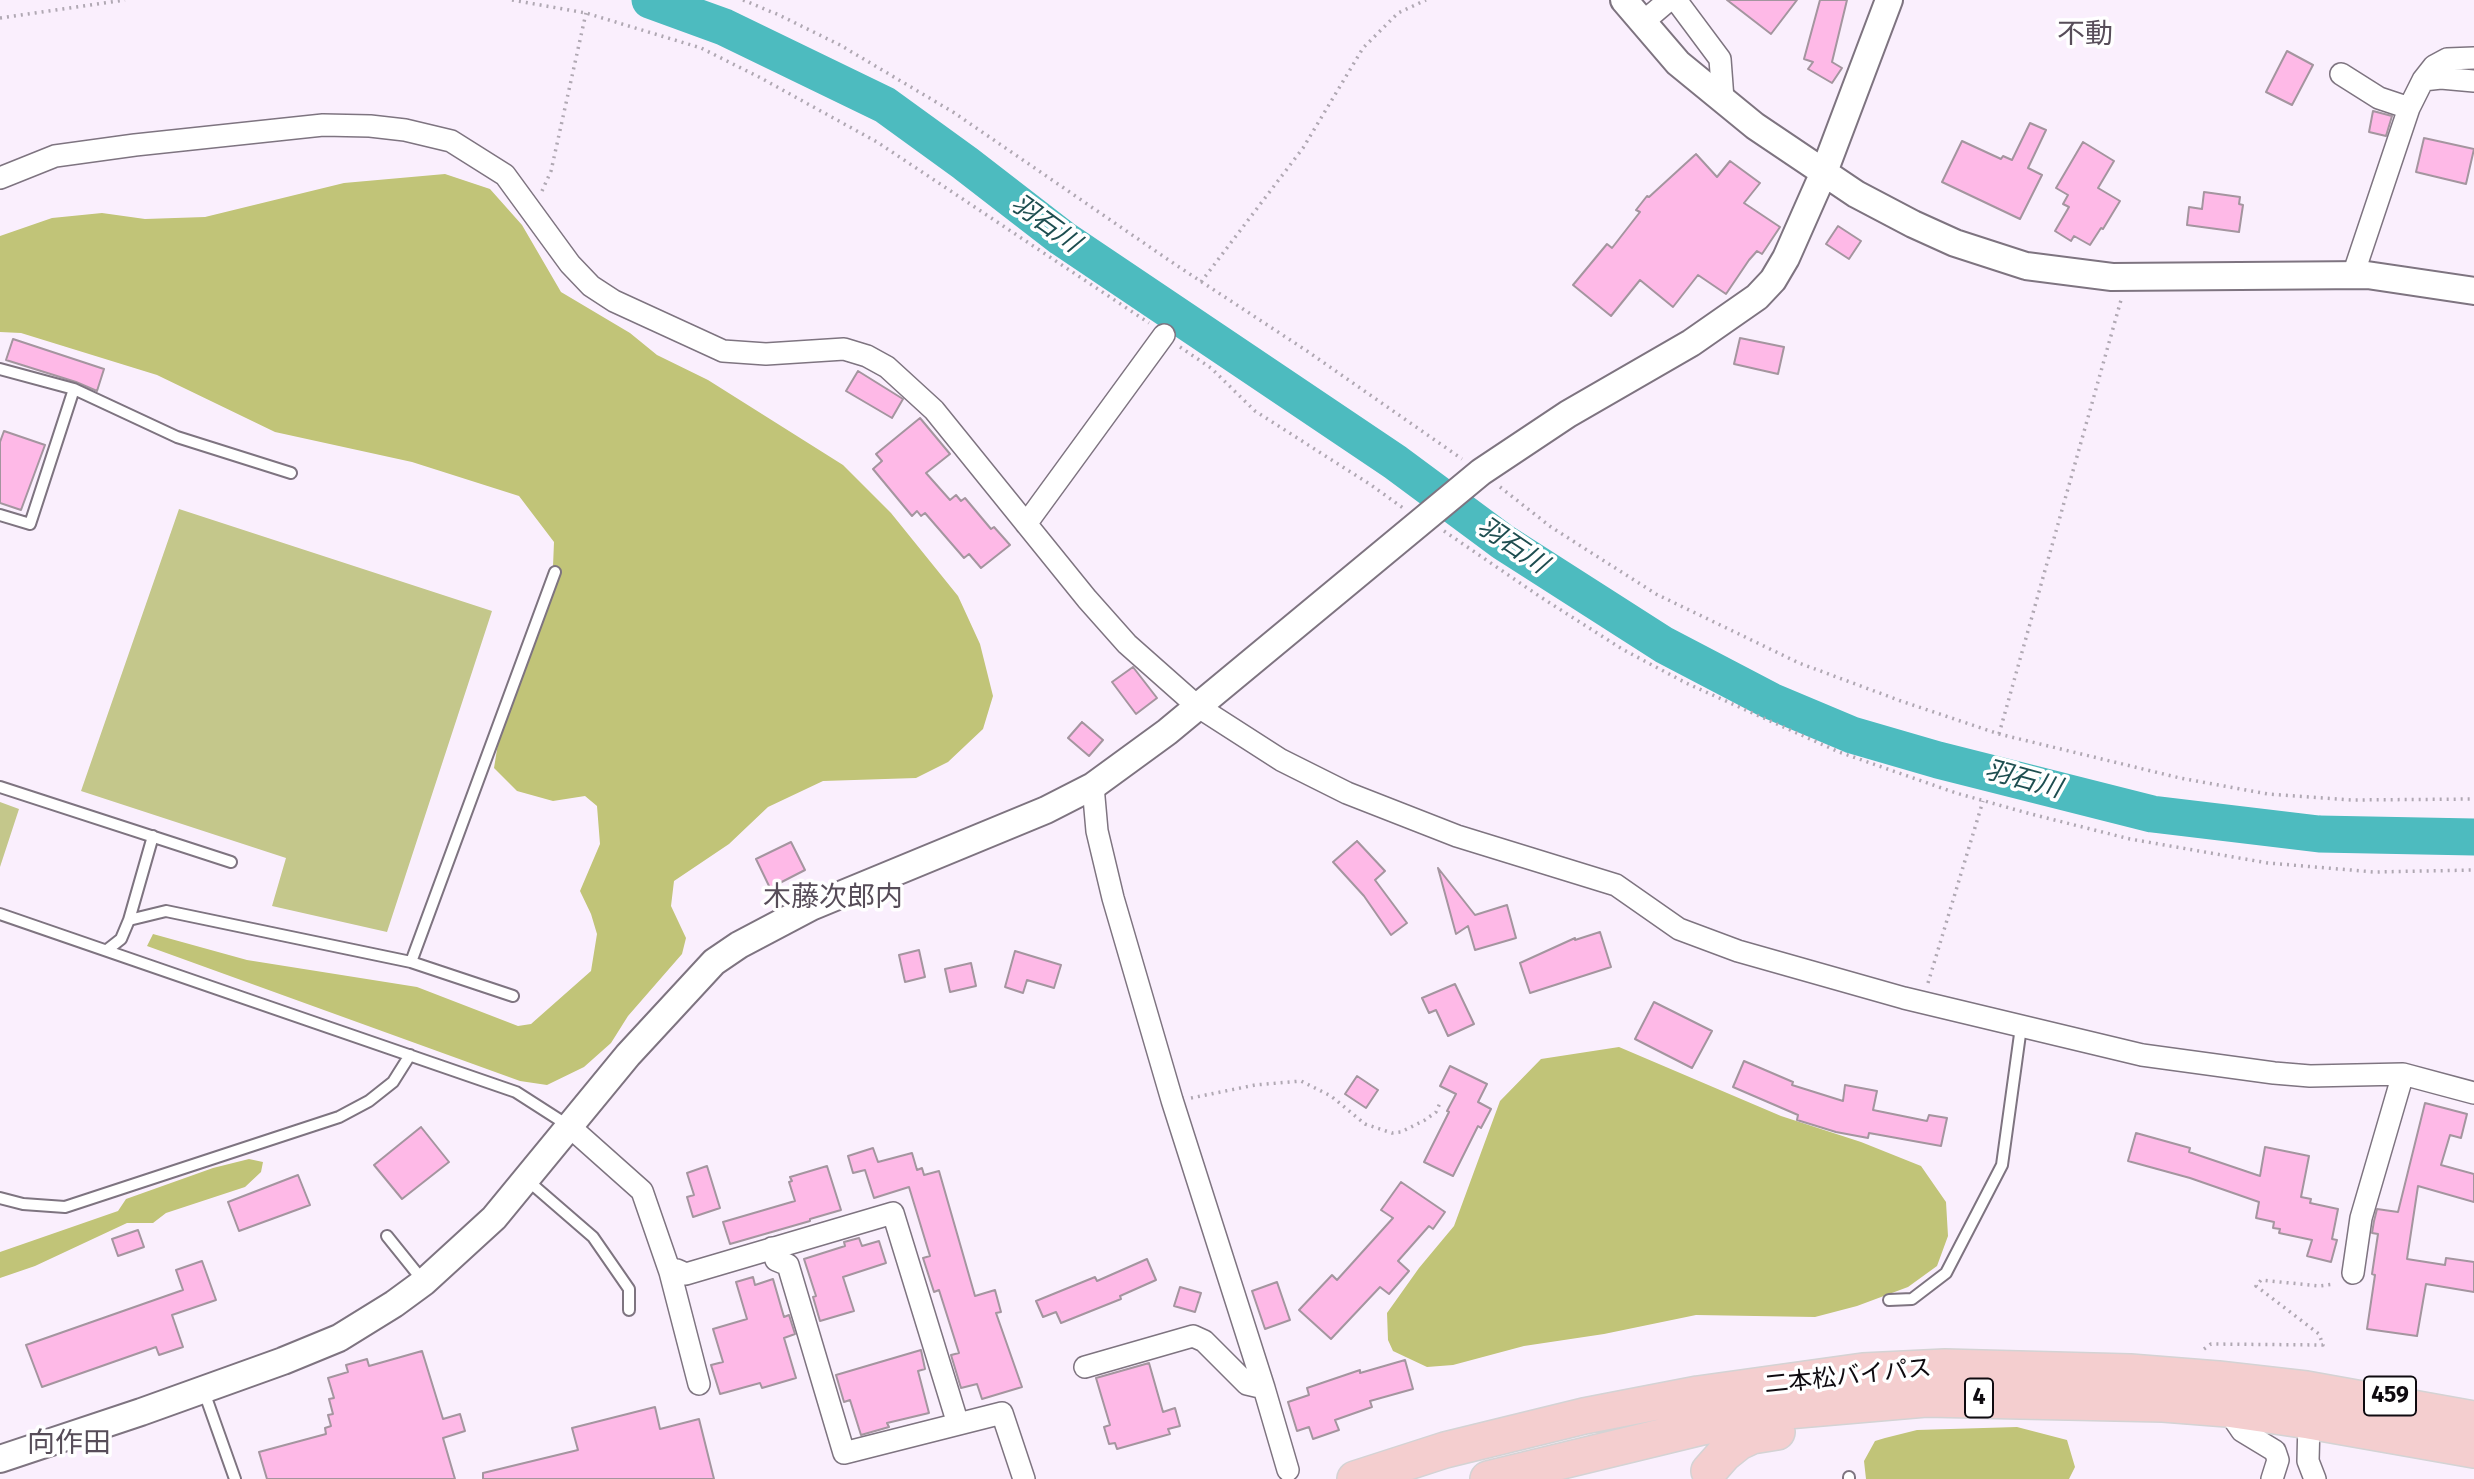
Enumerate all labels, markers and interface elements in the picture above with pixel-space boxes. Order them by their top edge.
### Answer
district label: 不動 [2057,18,2113,52]
water label: 羽石川 [1004,188,1086,260]
water label: 羽石川 [1471,511,1553,581]
water label: 羽石川 [1981,755,2065,805]
district label: 木藤次郎内 [763,881,903,915]
street label: 二本松バイパス [1763,1354,1933,1400]
road number: 459 [2364,1376,2416,1415]
road number: 4 [1965,1378,1993,1418]
district label: 向作田 [27,1427,111,1461]

